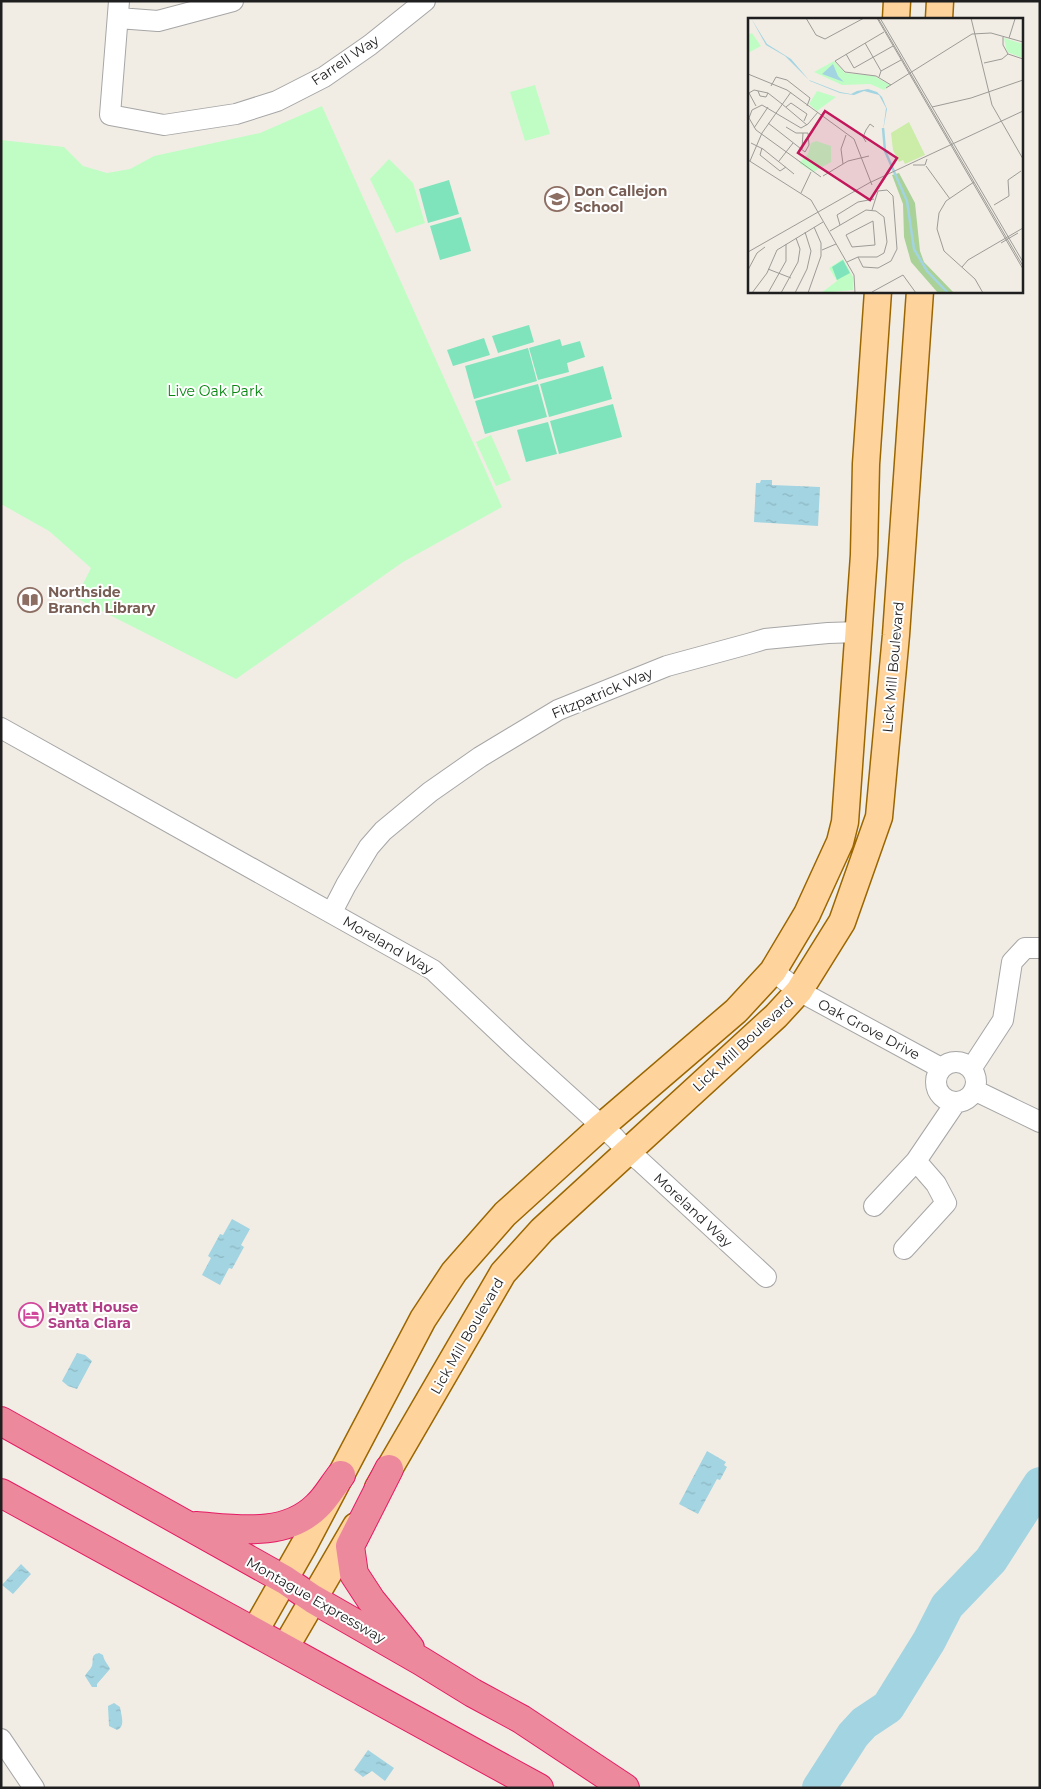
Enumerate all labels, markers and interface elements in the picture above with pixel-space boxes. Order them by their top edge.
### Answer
inset map [748,18,1024,292]
street label: Farrell Way [308,31,383,89]
place label: Don Callejon School [574,182,667,216]
school or university icon: Don Callejon School [544,186,570,212]
park label: Live Oak Park [167,382,263,400]
place label: Northside Branch Library [48,583,156,617]
library icon: Northside Branch Library [17,587,43,613]
street label: Lick Mill Boulevard [878,601,908,733]
street label: Fitzpatrick Way [549,663,656,722]
street label: Moreland Way [340,912,437,978]
street label: Lick Mill Boulevard [689,993,797,1095]
street label: Oak Grove Drive [815,995,923,1063]
street label: Moreland Way [650,1169,736,1251]
street label: Lick Mill Boulevard [426,1275,508,1397]
place label: Hyatt House Santa Clara [48,1298,139,1332]
hotel icon: Hyatt House Santa Clara [18,1302,44,1328]
street label: Montague Expressway [243,1553,389,1647]

